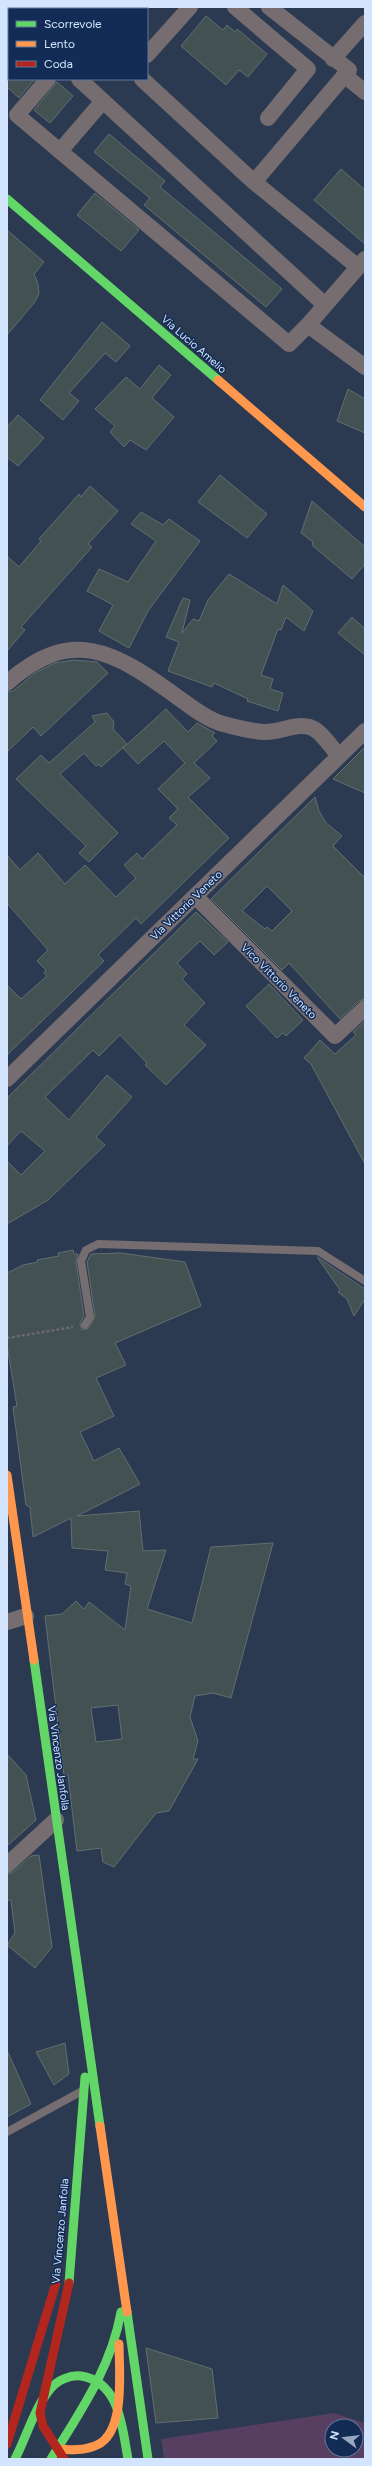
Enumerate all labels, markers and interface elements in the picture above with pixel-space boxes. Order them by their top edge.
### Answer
legend [8,8,148,80]
text: Scorrevole [44,17,102,31]
text: Lento [44,37,75,51]
text: Coda [44,57,73,71]
street label: Via Lucio Amelio [158,313,229,376]
street label: Via Vittorio Veneto [148,868,225,943]
street label: Vico Vittorio Veneto [238,941,319,1022]
street label: Via Vincenzo Janfolla [45,1705,72,1811]
street label: Via Vincenzo Janfolla [49,2178,72,2284]
north arrow [324,2418,364,2458]
text: N [327,2430,342,2441]

